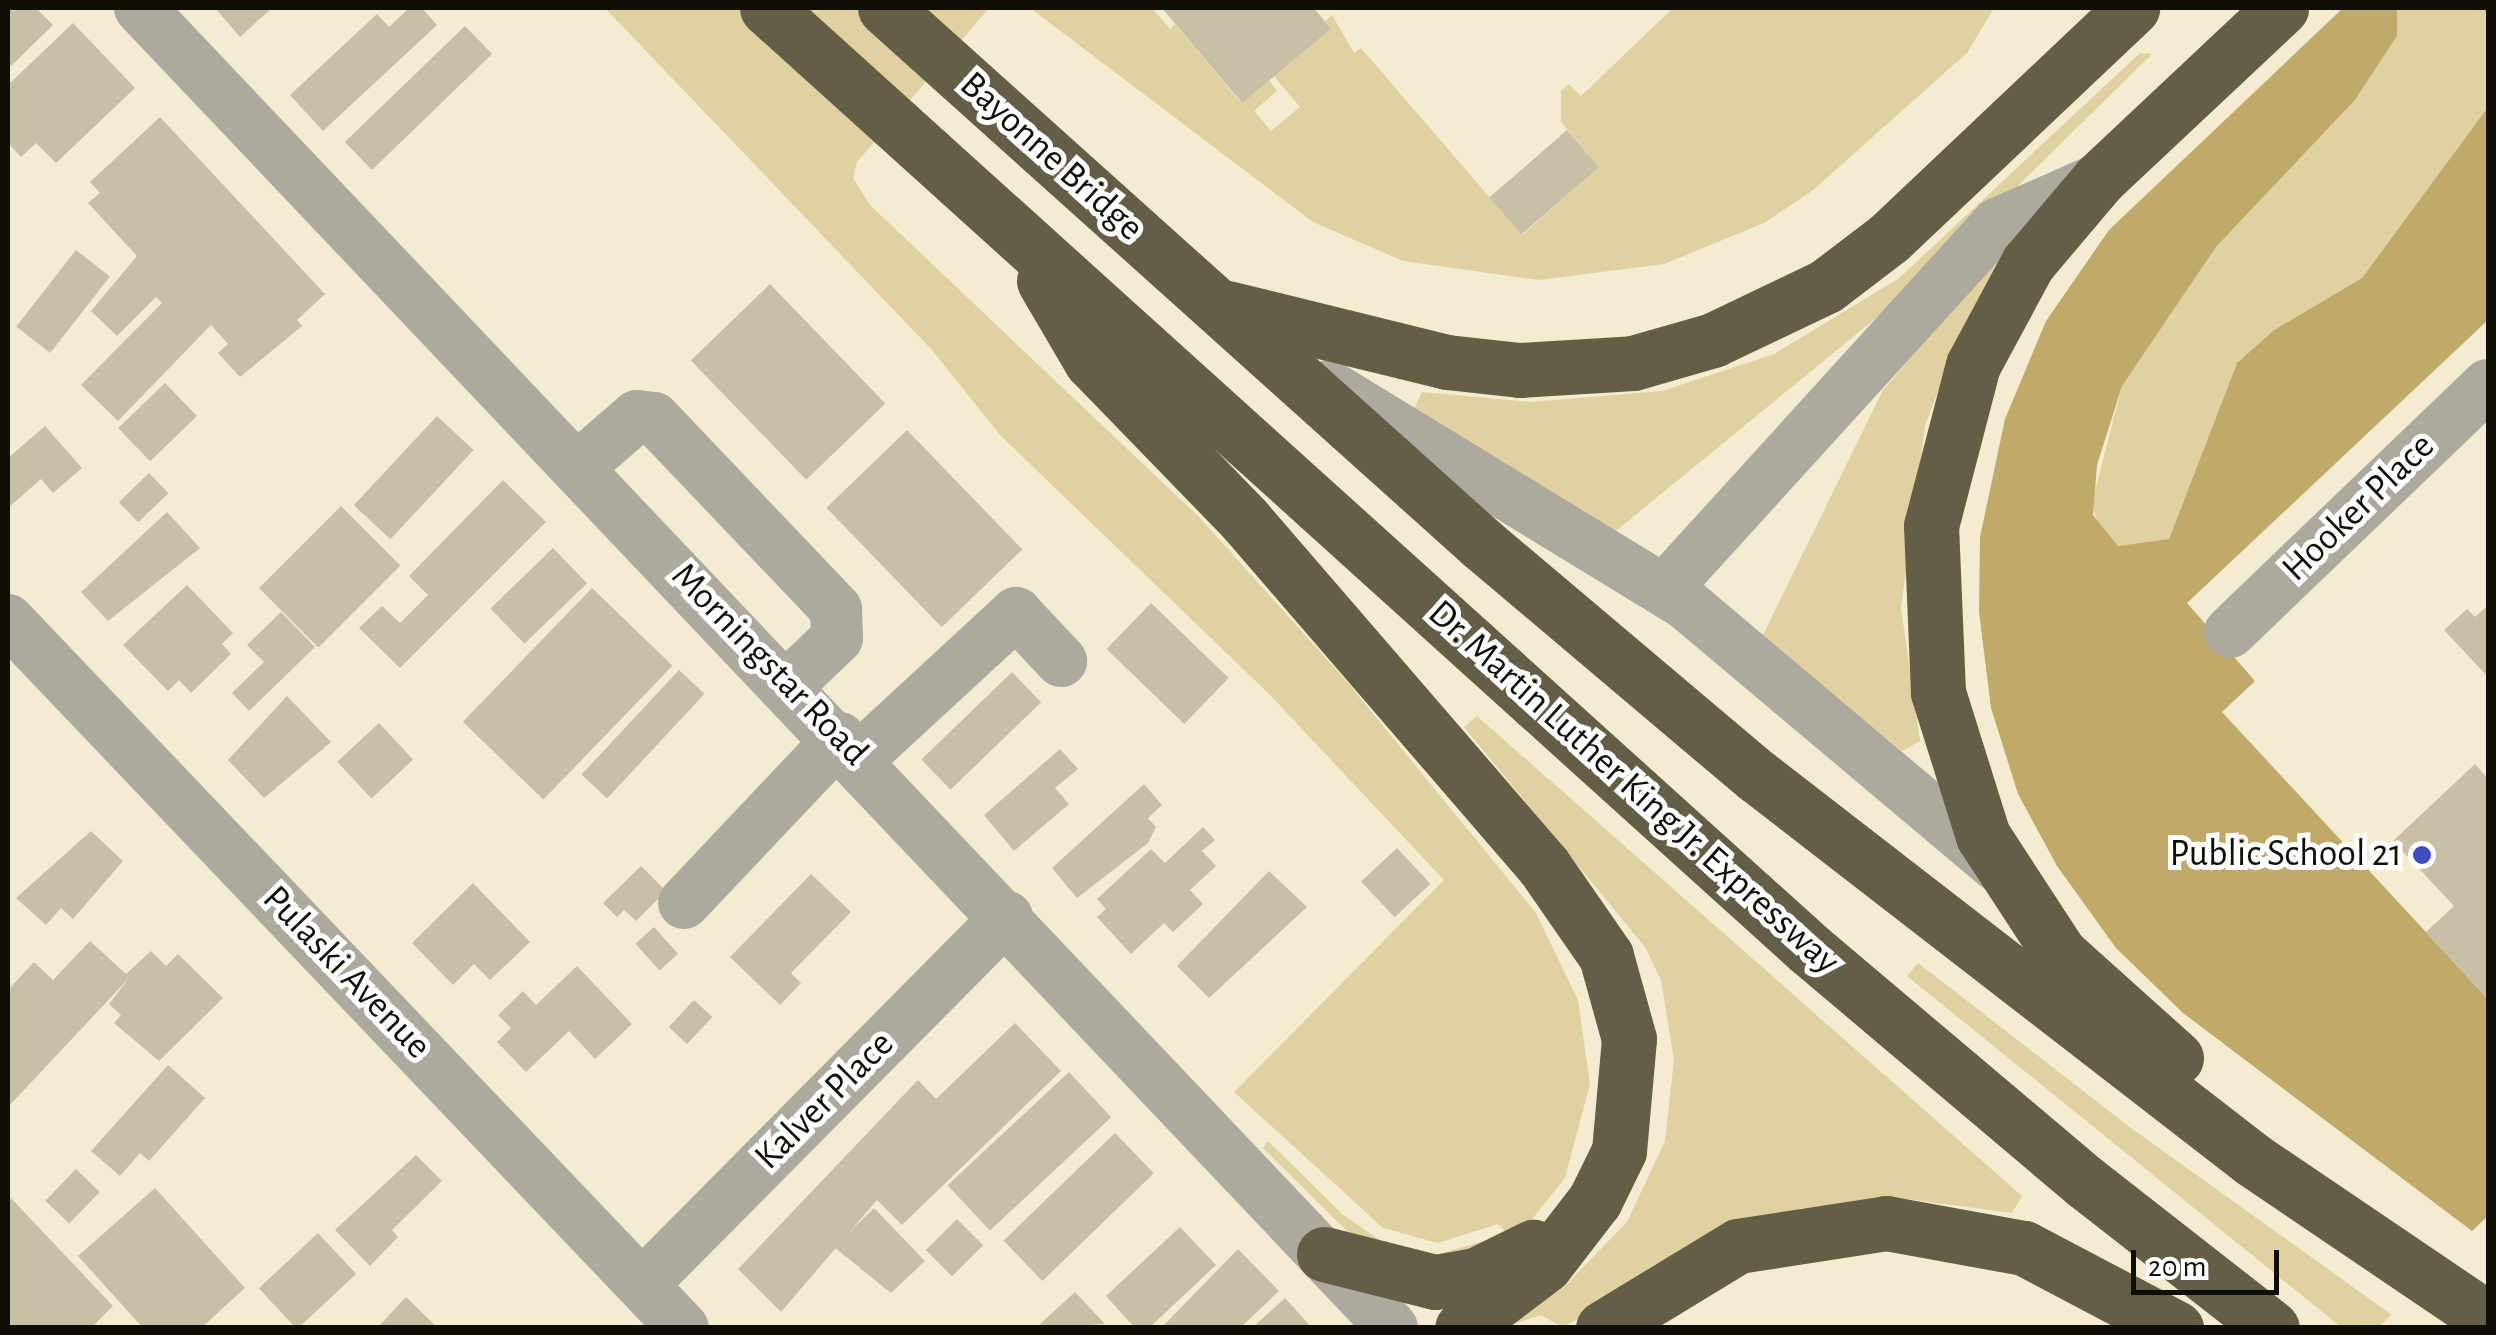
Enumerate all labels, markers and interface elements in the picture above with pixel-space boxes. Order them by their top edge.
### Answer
street label: Bayonne Bridge [950,63,1152,251]
street label: Hooker Place [2273,424,2445,592]
street label: Morningstar Road [661,554,877,776]
street label: Dr. Martin Luther King Jr. Expressway [1418,591,1848,985]
place label: Public School 21 [2169,832,2402,878]
marker: Public School 21 [2411,844,2433,866]
street label: Pulaski Avenue [252,877,440,1069]
street label: Kalver Place [746,1022,904,1180]
scale bar [2136,1230,2284,1292]
text: 20 m [2148,1252,2206,1282]

